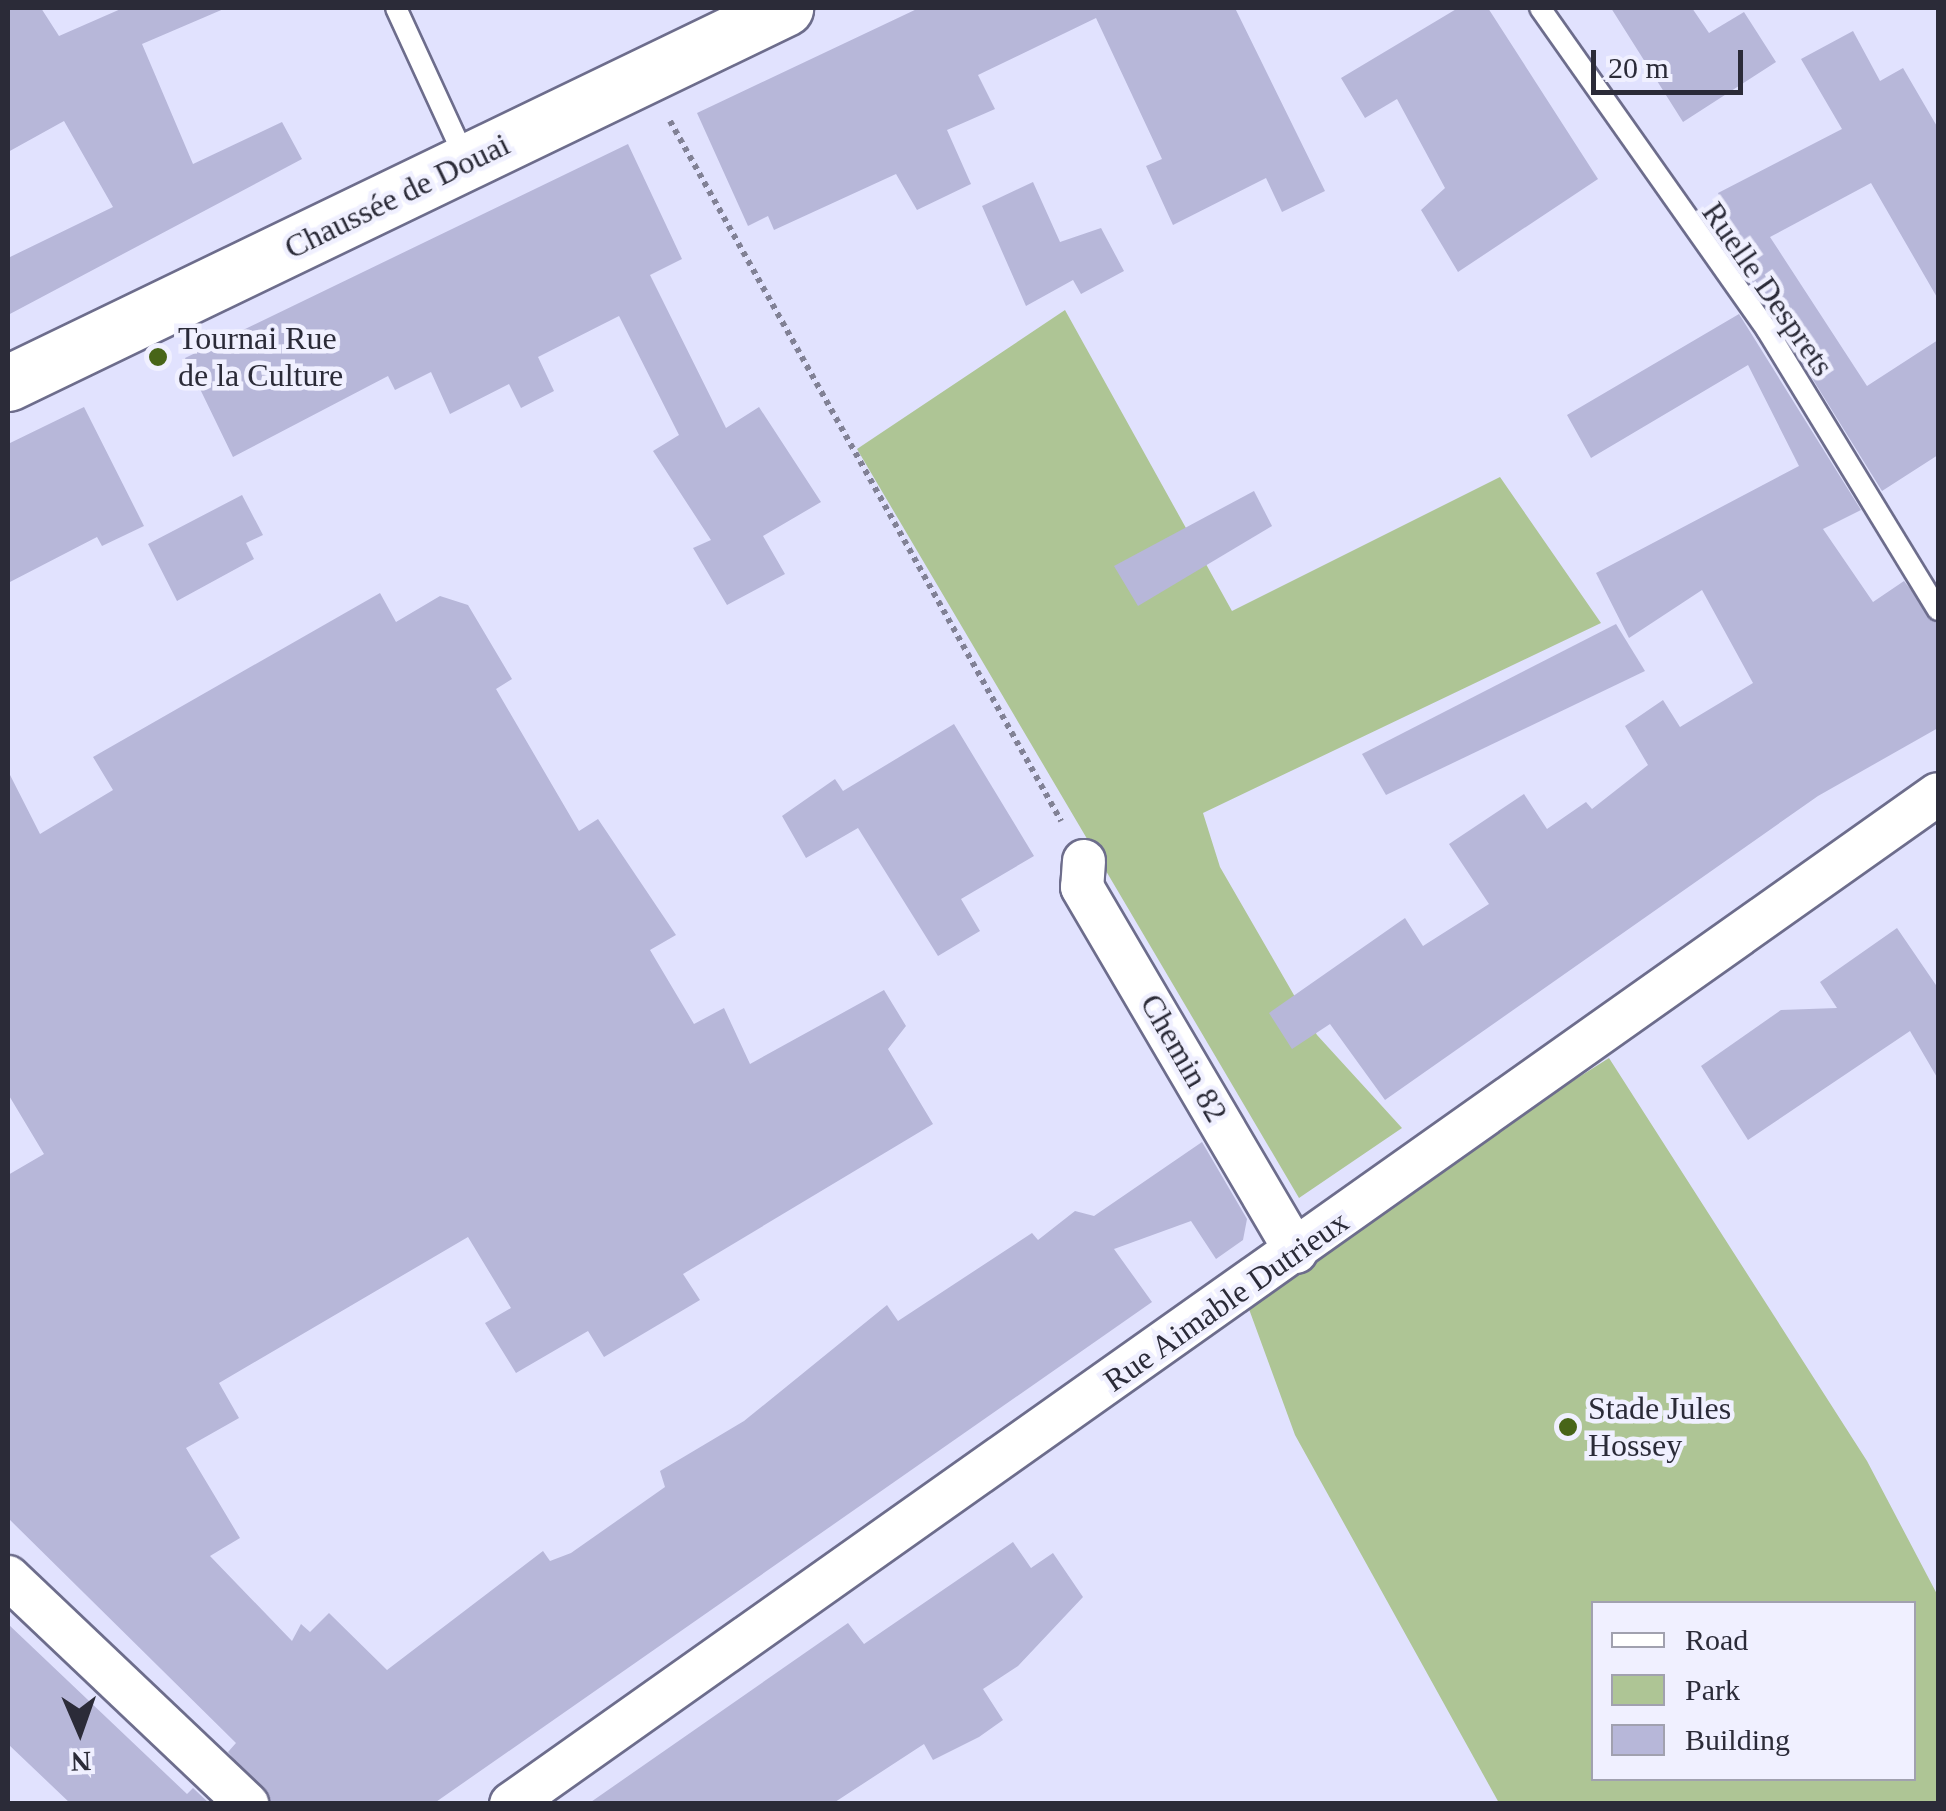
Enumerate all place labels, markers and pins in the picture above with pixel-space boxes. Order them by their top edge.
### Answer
place label: Tournai Rue de la Culture [178,320,343,395]
marker: Tournai Rue de la Culture [147,346,169,368]
place label: Stade Jules Hossey [1588,1390,1731,1465]
marker: Stade Jules Hossey [1557,1416,1579,1438]

